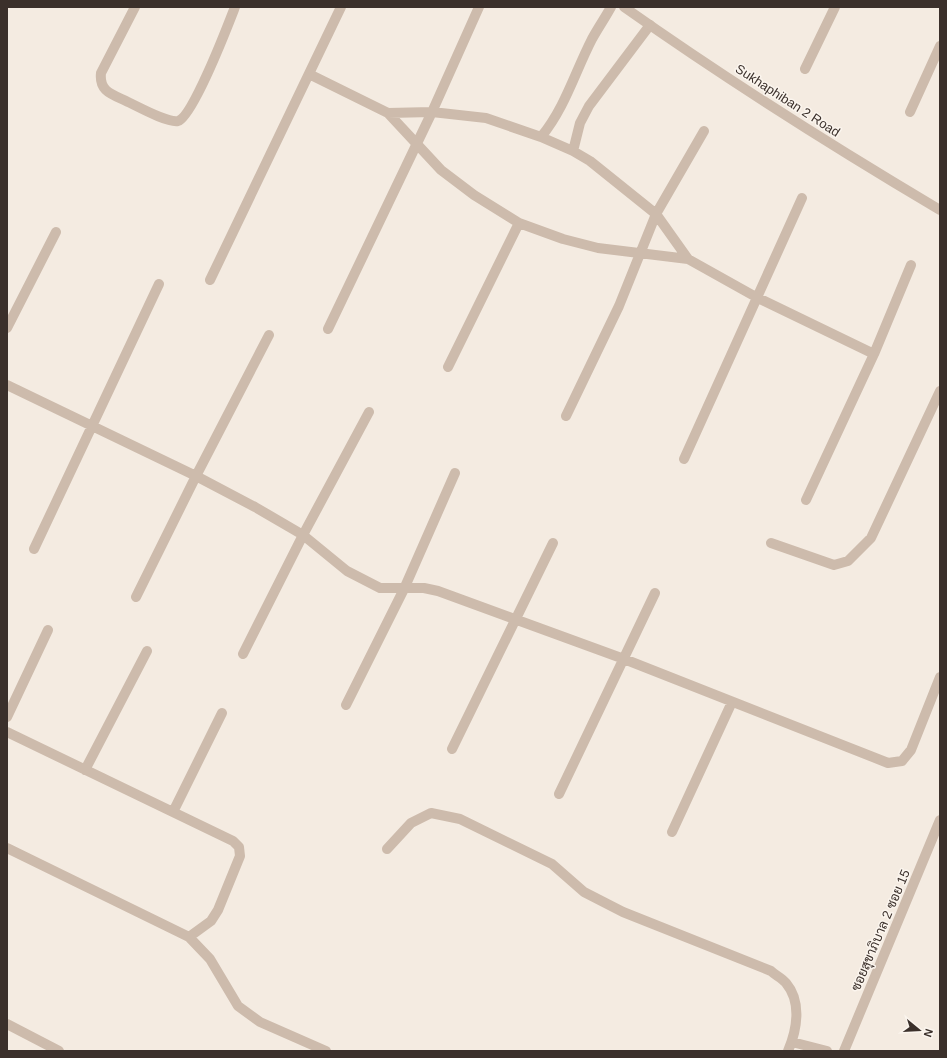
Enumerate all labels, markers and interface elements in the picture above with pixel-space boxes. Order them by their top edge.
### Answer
street label: Sukhaphiban 2 Road [733,61,843,140]
street label: ซอยสุขาภิบาล 2 ซอย 15 [847,867,915,994]
north arrow [899,1010,939,1050]
text: N [922,1027,935,1039]

